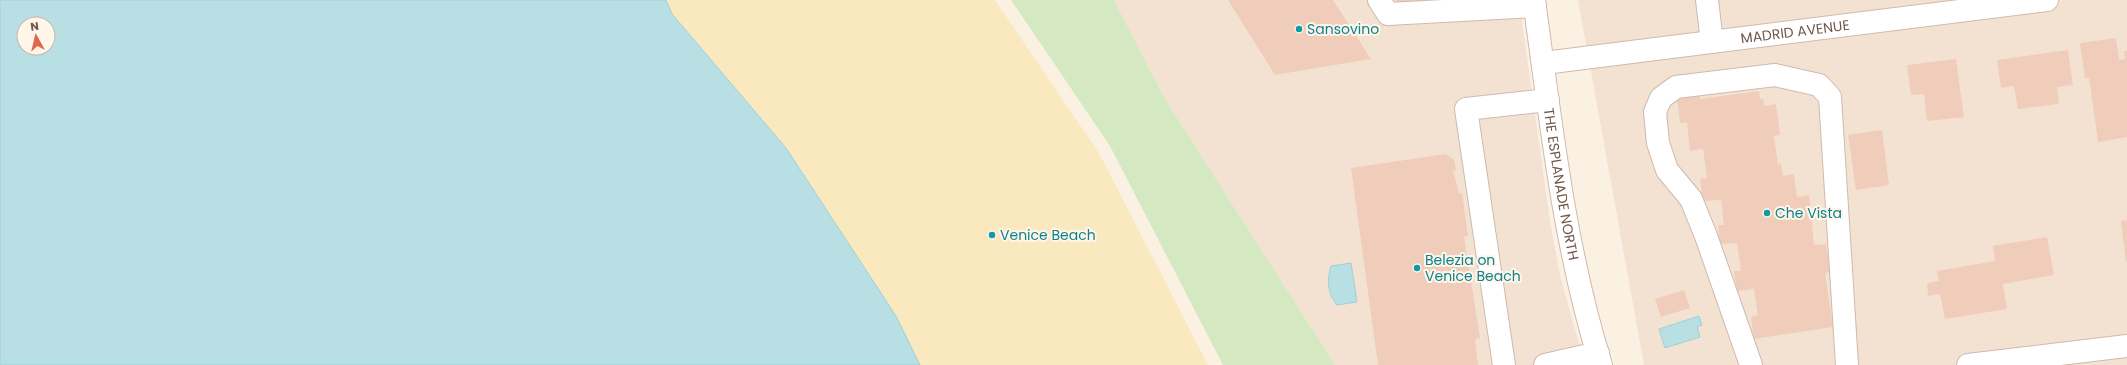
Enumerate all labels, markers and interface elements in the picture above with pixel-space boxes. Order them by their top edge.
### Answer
street label: MADRID AVENUE [1739,15,1851,48]
north arrow [16,16,56,56]
text: N [29,18,40,35]
place label: Sansovino [1307,19,1379,39]
marker: Sansovino [1294,24,1304,34]
street label: THE ESPLANADE NORTH [1539,107,1584,262]
place label: Che Vista [1775,203,1842,223]
marker: Che Vista [1762,208,1772,218]
place label: Venice Beach [1000,225,1096,245]
marker: Venice Beach [987,230,997,240]
place label: Belezia on Venice Beach [1425,250,1521,286]
marker: Belezia on Venice Beach [1412,263,1422,273]

